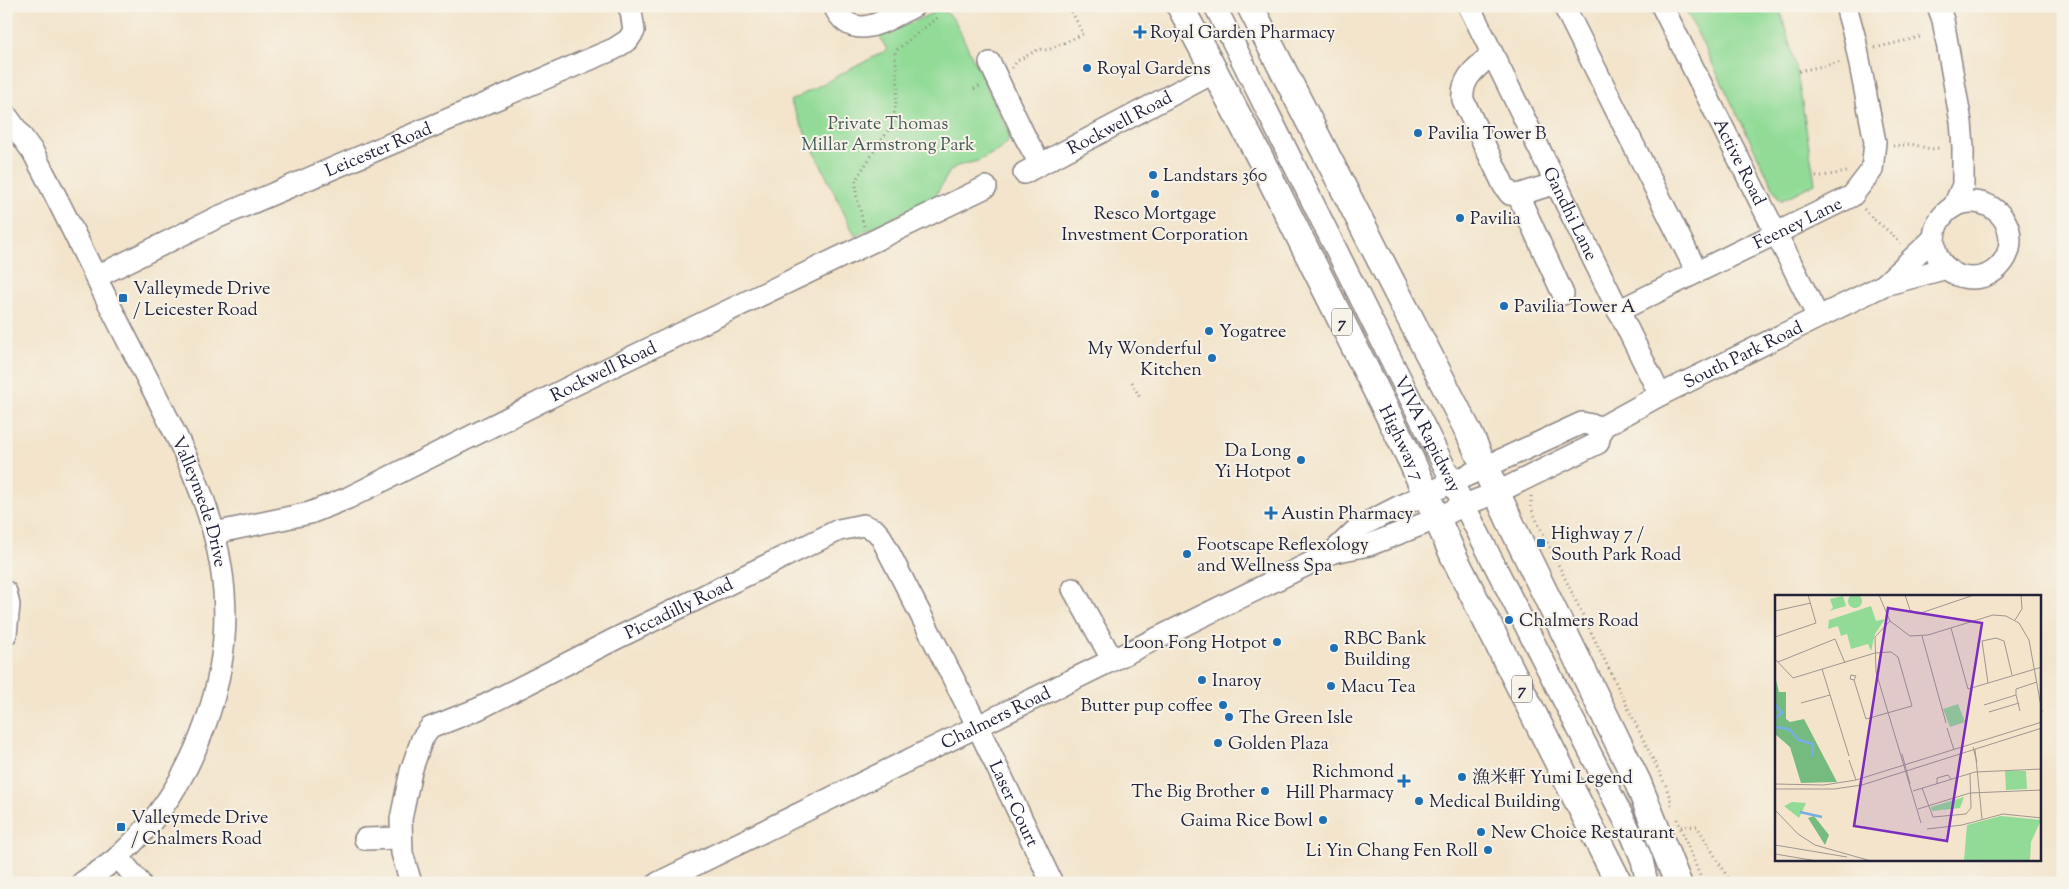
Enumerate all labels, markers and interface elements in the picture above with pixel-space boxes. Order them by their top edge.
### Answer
place label: Royal Garden Pharmacy [1150,21,1335,47]
marker: Royal Garden Pharmacy [1134,26,1146,38]
place label: Royal Gardens [1097,57,1210,83]
marker: Royal Gardens [1081,62,1093,74]
street label: Rockwell Road [1063,86,1178,163]
park label: Private Thomas Millar Armstrong Park [801,112,975,159]
street label: Active Road [1705,114,1771,211]
street label: Leicester Road [322,117,436,185]
place label: Pavilia Tower B [1428,122,1546,148]
marker: Pavilia Tower B [1412,127,1424,139]
street label: Gandhi Lane [1535,163,1603,265]
place label: Landstars 360 [1163,164,1267,190]
marker: Landstars 360 [1147,169,1159,181]
marker: Resco Mortgage Investment Corporation [1149,188,1161,200]
street label: Feeney Lane [1750,192,1847,257]
place label: Resco Mortgage Investment Corporation [1061,202,1249,249]
place label: Pavilia [1470,207,1521,233]
marker: Pavilia [1454,212,1466,224]
place label: Valleymede Drive / Leicester Road [133,277,270,324]
marker: Valleymede Drive / Leicester Road [117,292,129,304]
place label: Pavilia Tower A [1514,295,1636,321]
marker: Pavilia Tower A [1498,300,1510,312]
road number: 7 [1332,308,1352,336]
street label: South Park Road [1679,316,1808,397]
place label: Yogatree [1219,320,1286,346]
marker: Yogatree [1203,325,1215,337]
street label: Rockwell Road [546,336,662,410]
place label: My Wonderful Kitchen [1088,337,1202,384]
marker: My Wonderful Kitchen [1206,352,1218,364]
street label: VIVA Rapidway [1386,372,1467,498]
street label: Highway 7 [1371,401,1430,486]
street label: Valleymede Drive [163,432,232,569]
place label: Da Long Yi Hotpot [1214,439,1291,486]
marker: Da Long Yi Hotpot [1295,454,1307,466]
place label: Austin Pharmacy [1281,502,1413,528]
marker: Austin Pharmacy [1265,507,1277,519]
place label: Highway 7 / South Park Road [1551,522,1681,569]
place label: Footscape Reflexology and Wellness Spa [1197,533,1369,580]
marker: Highway 7 / South Park Road [1535,537,1547,549]
marker: Footscape Reflexology and Wellness Spa [1181,548,1193,560]
street label: Piccadilly Road [621,572,738,647]
inset map [1775,595,2042,862]
place label: Chalmers Road [1519,609,1639,635]
marker: Chalmers Road [1503,614,1515,626]
place label: RBC Bank Building [1344,627,1427,674]
place label: Loon Fong Hotpot [1123,631,1267,657]
marker: Loon Fong Hotpot [1271,636,1283,648]
marker: RBC Bank Building [1328,642,1340,654]
place label: Inaroy [1212,669,1262,695]
marker: Inaroy [1196,674,1208,686]
place label: Macu Tea [1341,675,1416,701]
road number: 7 [1512,676,1532,702]
marker: Macu Tea [1325,680,1337,692]
street label: Chalmers Road [937,681,1056,757]
place label: Butter pup coffee [1081,694,1213,720]
marker: Butter pup coffee [1217,699,1229,711]
place label: The Green Isle [1239,706,1353,732]
marker: The Green Isle [1223,711,1235,723]
place label: Golden Plaza [1228,732,1329,758]
marker: Golden Plaza [1212,737,1224,749]
street label: Laser Court [981,757,1044,852]
place label: Richmond Hill Pharmacy [1286,760,1394,807]
place label: 漁米軒 Yumi Legend [1472,766,1633,792]
marker: 漁米軒 Yumi Legend [1456,771,1468,783]
marker: Richmond Hill Pharmacy [1398,775,1410,787]
place label: The Big Brother [1131,780,1255,806]
marker: The Big Brother [1259,785,1271,797]
place label: Medical Building [1429,790,1561,816]
marker: Medical Building [1413,795,1425,807]
place label: Valleymede Drive / Chalmers Road [131,806,268,853]
place label: Gaima Rice Bowl [1180,809,1313,835]
marker: Gaima Rice Bowl [1317,814,1329,826]
marker: Valleymede Drive / Chalmers Road [115,821,127,833]
place label: New Choice Restaurant [1491,821,1675,847]
marker: New Choice Restaurant [1475,826,1487,838]
place label: Li Yin Chang Fen Roll [1306,839,1478,865]
marker: Li Yin Chang Fen Roll [1482,844,1494,856]

